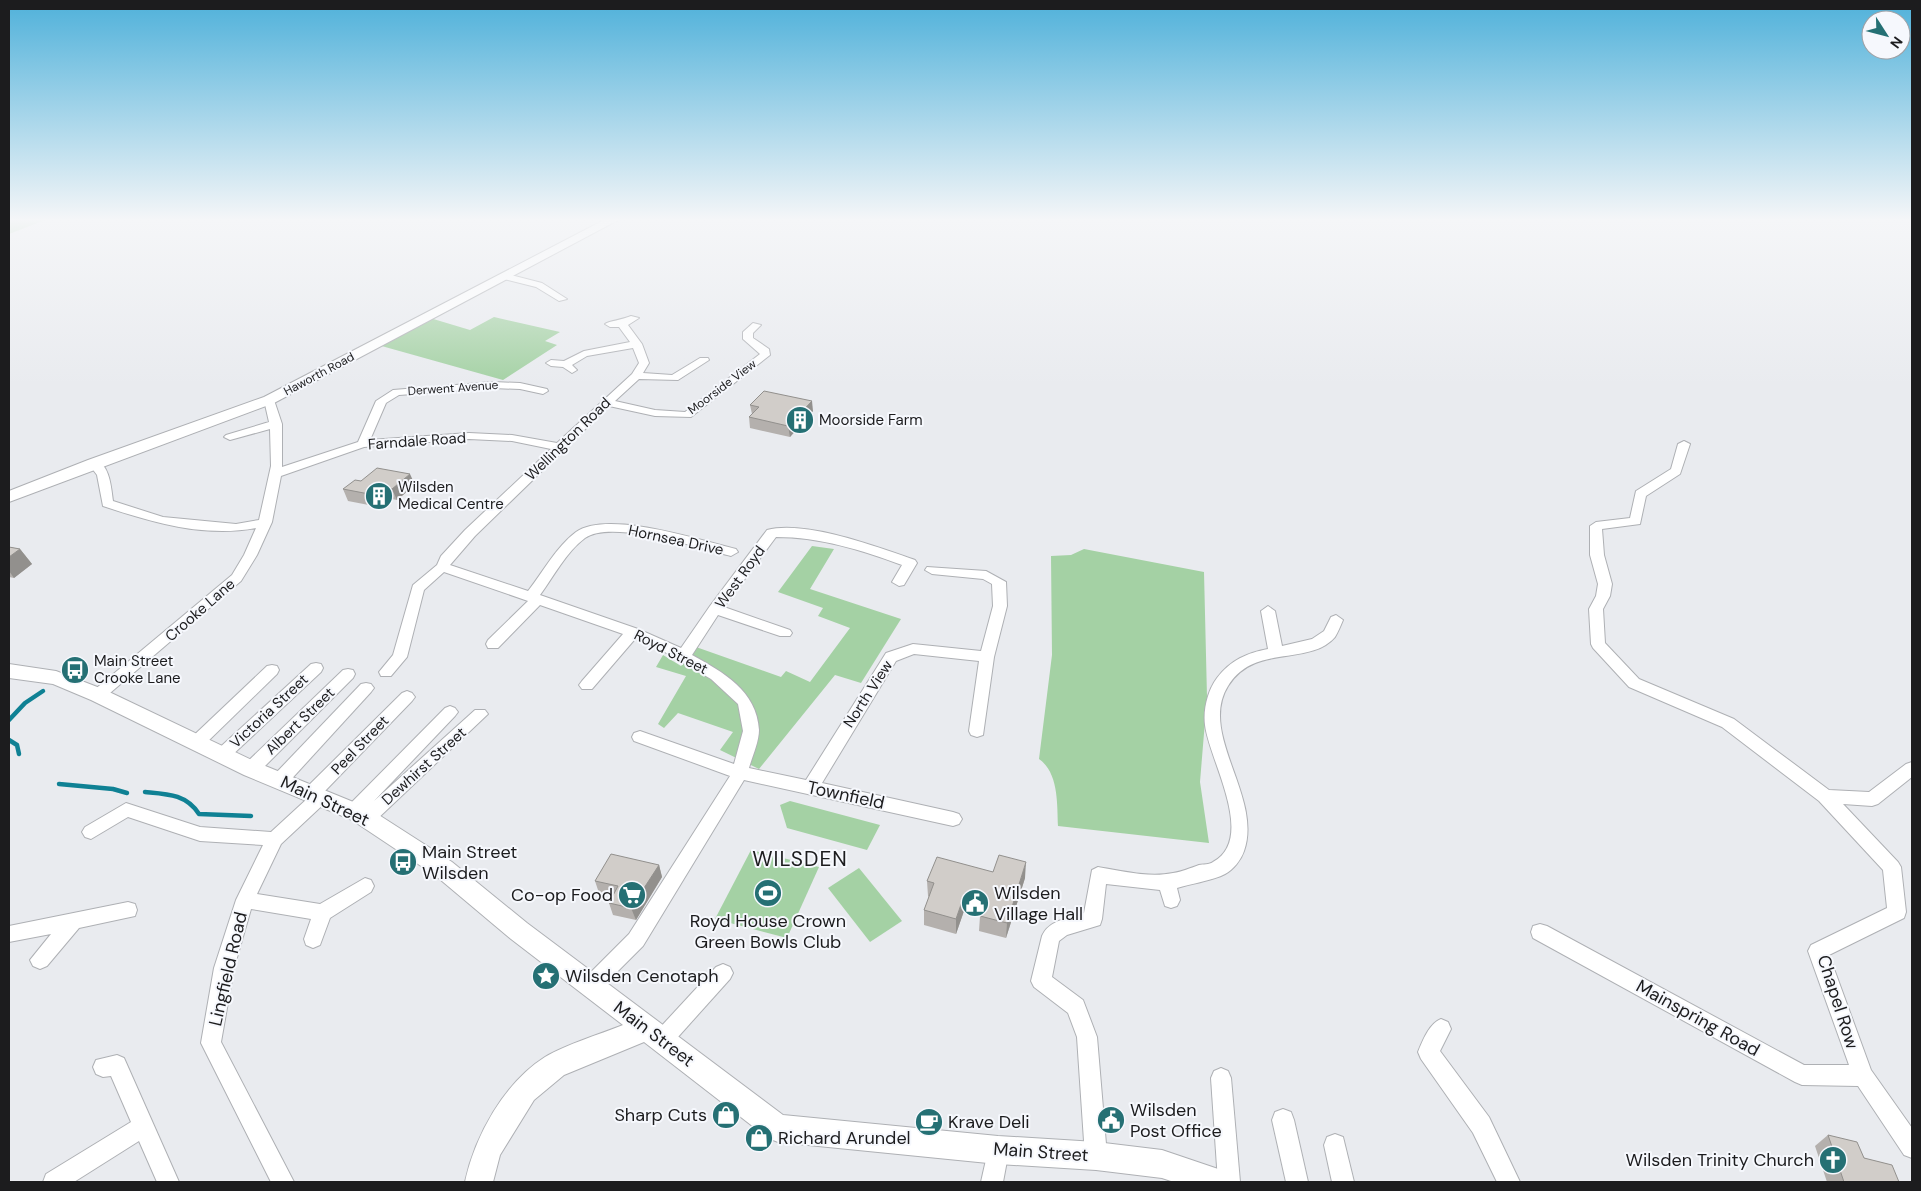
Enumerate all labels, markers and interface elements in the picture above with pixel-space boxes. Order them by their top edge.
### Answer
north arrow [1861,10,1911,60]
text: N [1886,33,1907,52]
street label: Haworth Road [281,349,357,399]
street label: Moorside View [685,356,759,418]
street label: Derwent Avenue [407,377,499,399]
street label: Wellington Road [521,393,615,485]
building icon: Moorside Farm [785,405,815,435]
place label: Moorside Farm [819,410,923,430]
street label: Farndale Road [367,428,467,454]
place label: Wilsden Medical Centre [398,477,504,514]
building icon: Wilsden Medical Centre [364,481,394,511]
street label: Hornsea Drive [626,520,726,560]
street label: West Royd [710,542,770,612]
street label: Crooke Lane [161,574,239,646]
street label: Royd Street [631,625,711,679]
place label: Main Street Crooke Lane [94,651,181,688]
bus stop icon: Main Street Crooke Lane [60,655,90,685]
street label: North View [839,656,898,732]
street label: Victoria Street [225,669,313,753]
street label: Albert Street [261,683,339,759]
street label: Peel Street [327,711,393,779]
street label: Dewhirst Street [377,723,471,809]
street label: Main Street [277,770,373,832]
street label: Townfield [805,775,887,815]
place label: Main Street Wilsden [422,840,517,885]
district label: WILSDEN [752,845,848,873]
bus stop icon: Main Street Wilsden [388,847,418,877]
sports icon: Royd House Crown Green Bowls Club [753,878,783,908]
supermarket icon: Co-op Food [617,880,647,910]
place label: Wilsden Village Hall [994,881,1083,926]
place label: Co-op Food [511,883,613,907]
public building icon: Wilsden Village Hall [960,888,990,918]
place label: Royd House Crown Green Bowls Club [690,909,846,954]
street label: Lingfield Road [203,910,253,1028]
street label: Chapel Row [1812,952,1865,1052]
place icon: Wilsden Cenotaph [531,961,561,991]
place label: Wilsden Cenotaph [565,964,719,988]
street label: Mainspring Road [1632,974,1764,1062]
street label: Main Street [609,996,699,1072]
place label: Wilsden Post Office [1130,1098,1222,1143]
shop icon: Sharp Cuts [711,1100,741,1130]
place label: Sharp Cuts [614,1103,707,1127]
public building icon: Wilsden Post Office [1096,1105,1126,1135]
cafe icon: Krave Deli [914,1107,944,1137]
place label: Krave Deli [948,1110,1030,1134]
shop icon: Richard Arundel [744,1123,774,1153]
place label: Richard Arundel [778,1126,911,1150]
street label: Main Street [993,1137,1089,1167]
church icon: Wilsden Trinity Church [1818,1145,1848,1175]
place label: Wilsden Trinity Church [1625,1148,1814,1172]

